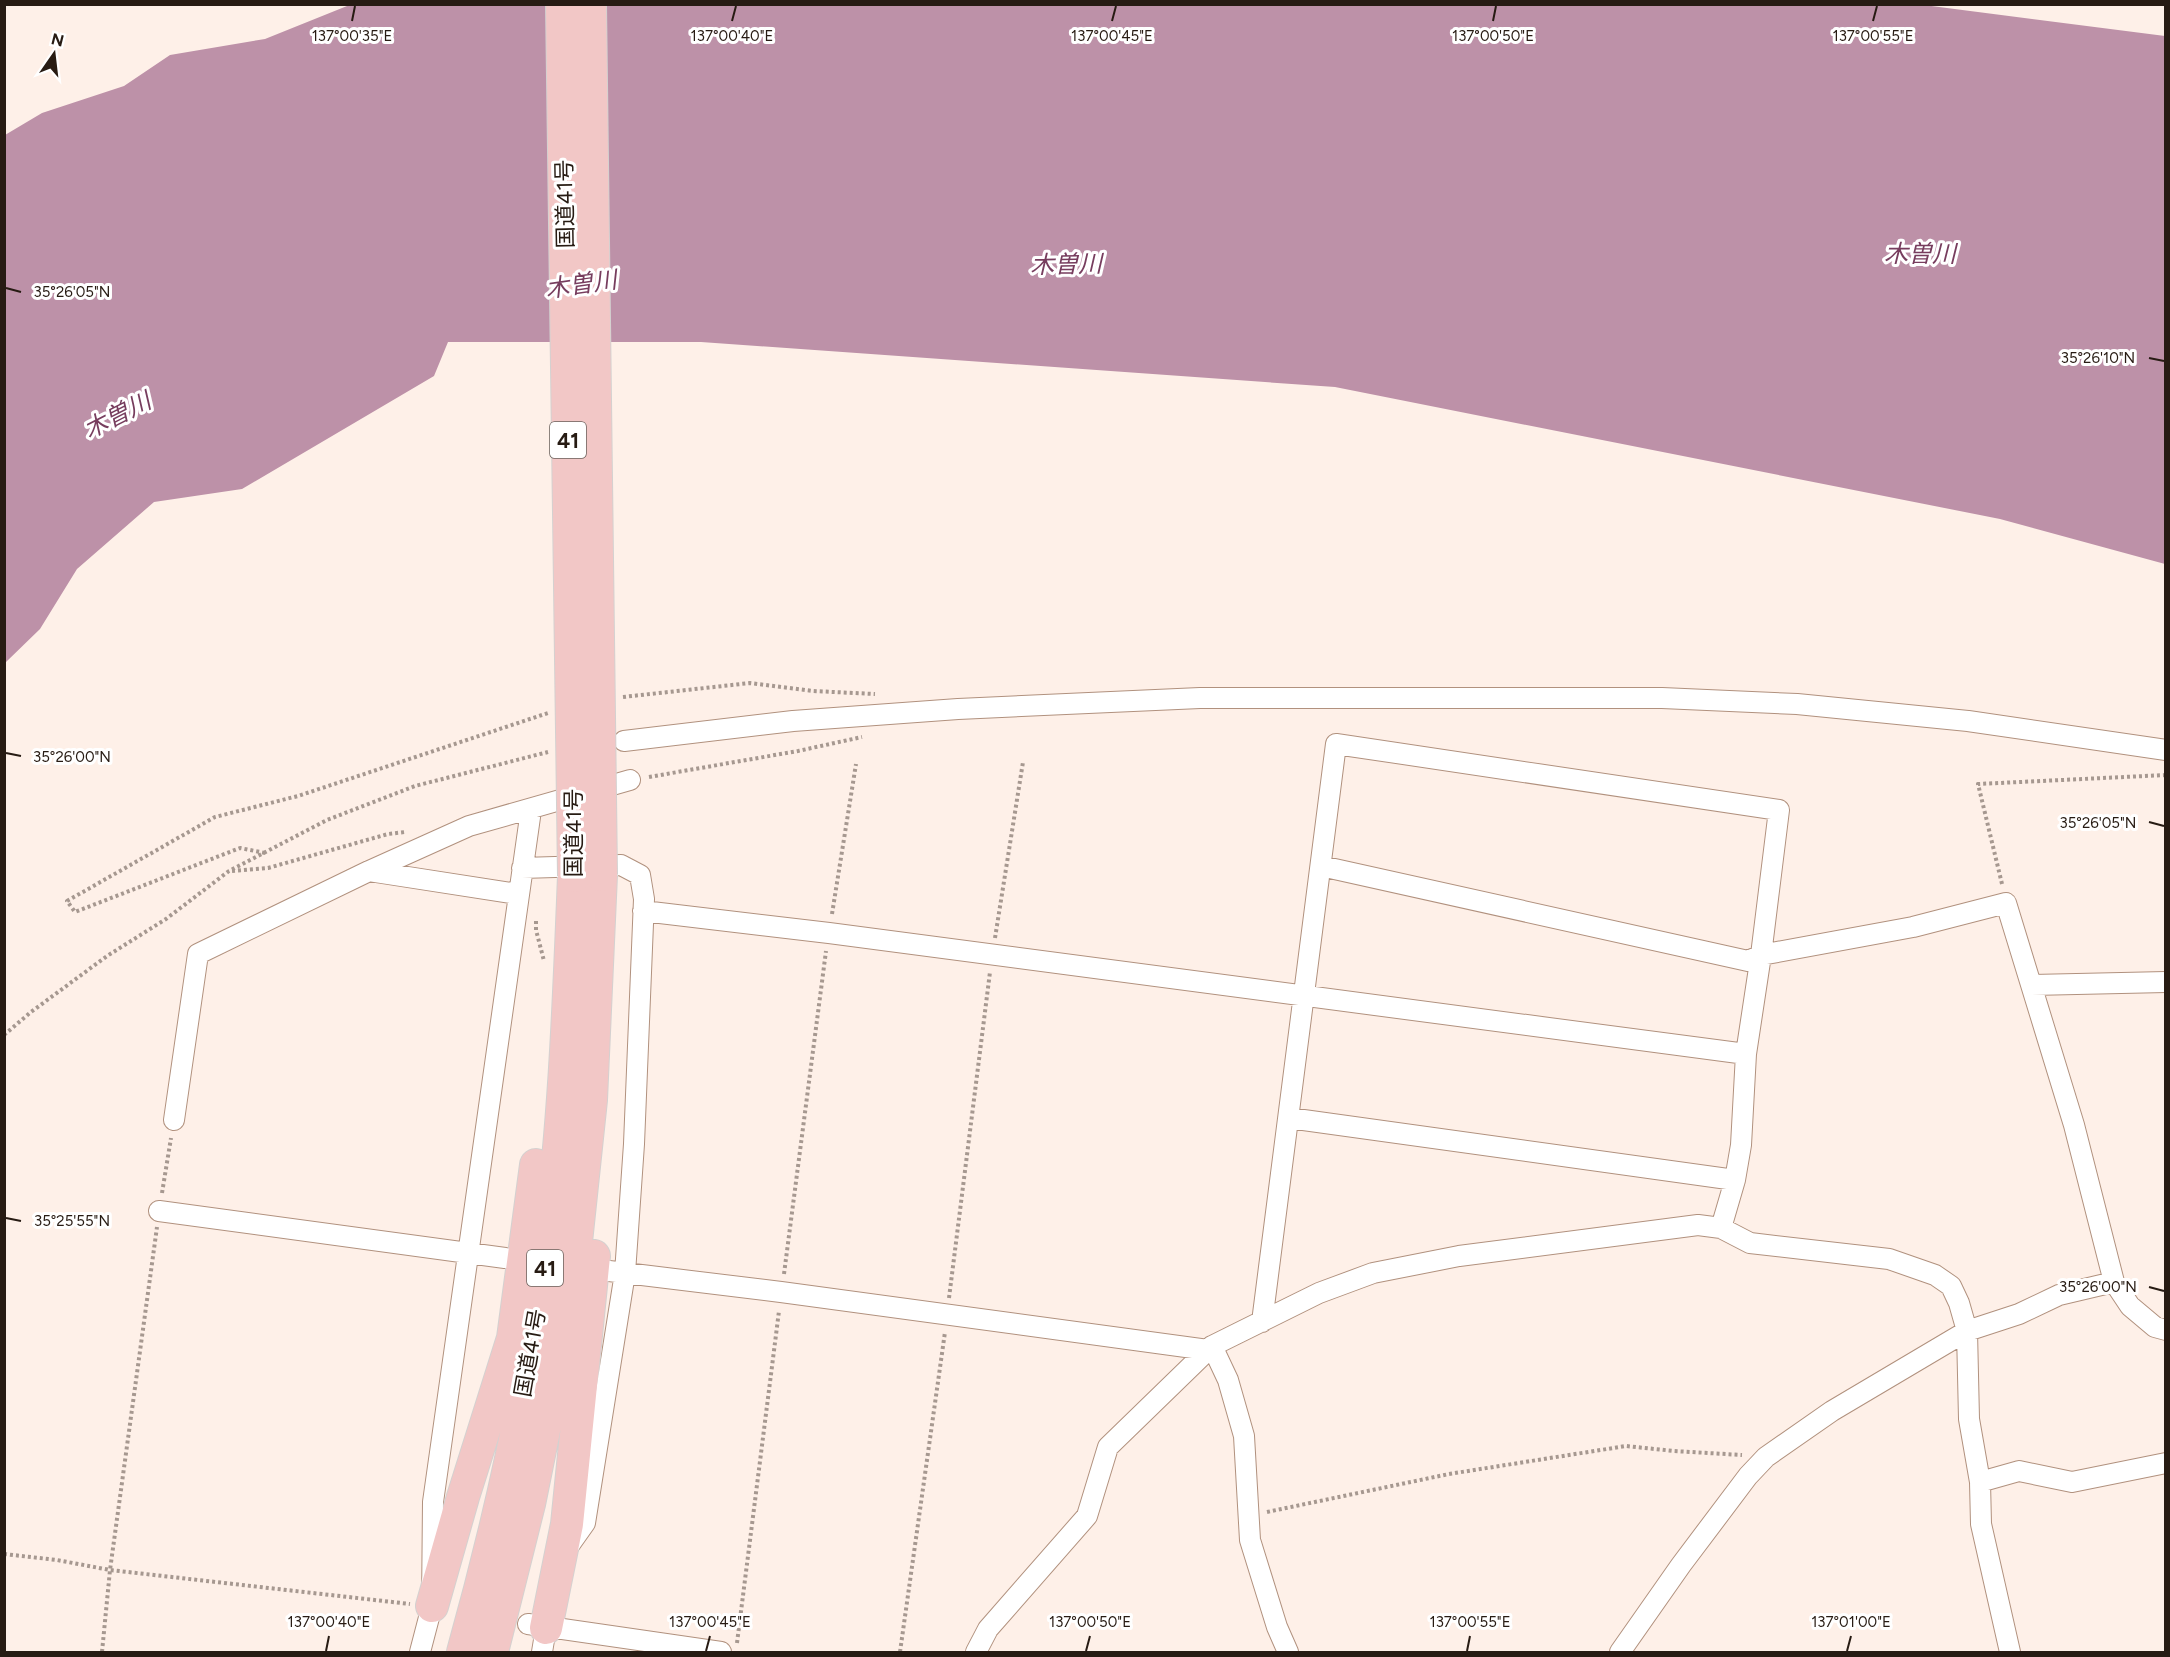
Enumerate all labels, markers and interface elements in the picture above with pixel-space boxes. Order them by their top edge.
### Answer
north arrow [24,24,84,84]
text: 137°00'35"E [312,27,392,45]
text: 137°00'40"E [691,27,773,45]
text: 137°00'45"E [1071,27,1153,45]
text: 137°00'50"E [1452,27,1534,45]
text: 137°00'55"E [1832,27,1914,45]
text: N [49,29,66,51]
street label: 国道41号 [551,159,579,249]
water label: 木曽川 [1884,239,1959,268]
water label: 木曽川 [1030,249,1105,279]
water label: 木曽川 [543,264,622,303]
text: 35°26'05"N [34,283,110,301]
text: 35°26'10"N [2061,349,2135,367]
water label: 木曽川 [78,384,158,444]
road number: 41 [550,422,586,458]
text: 35°26'00"N [33,748,111,766]
street label: 国道41号 [560,789,587,877]
text: 35°26'05"N [2060,814,2136,832]
text: 35°25'55"N [34,1212,110,1230]
road number: 41 [527,1250,563,1286]
text: 35°26'00"N [2059,1278,2137,1296]
street label: 国道41号 [509,1307,551,1399]
text: 137°00'40"E [288,1613,370,1631]
text: 137°00'45"E [669,1613,751,1631]
text: 137°00'50"E [1049,1613,1131,1631]
text: 137°00'55"E [1429,1613,1511,1631]
text: 137°01'00"E [1811,1613,1891,1631]

